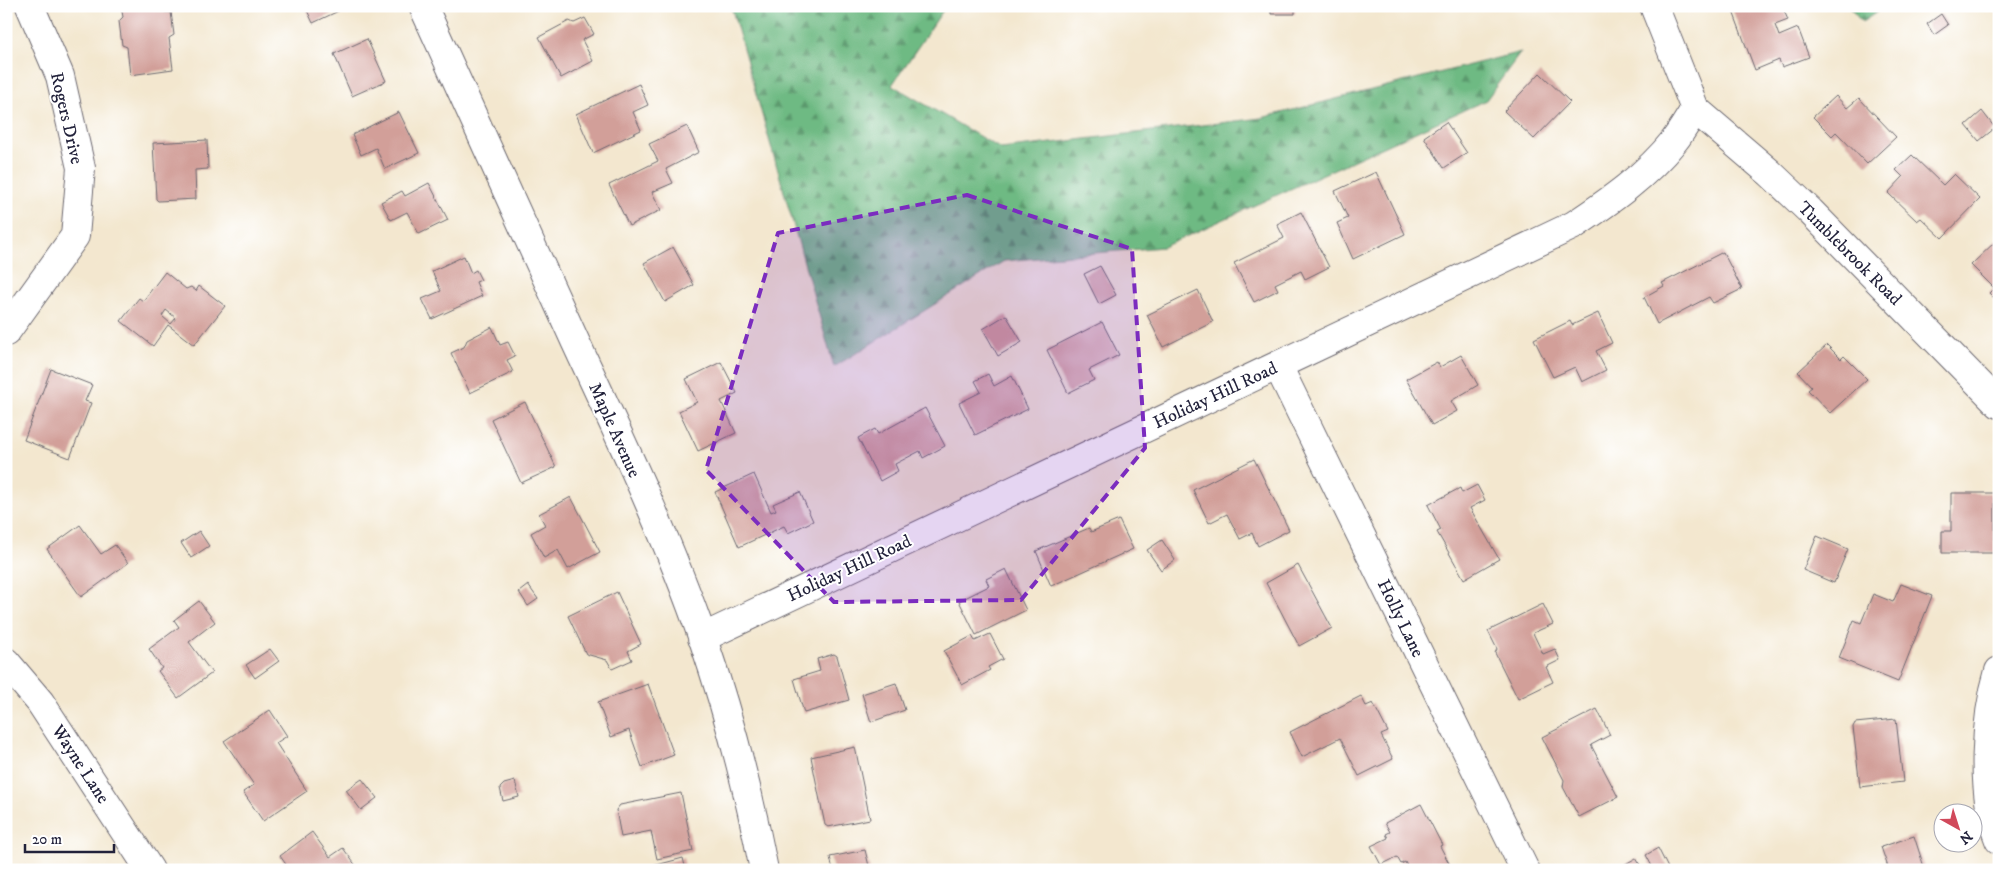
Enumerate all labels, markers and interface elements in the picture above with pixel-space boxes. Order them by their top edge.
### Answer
street label: Rogers Drive [45,70,87,166]
street label: Tumblebrook Road [1793,197,1906,310]
street label: Holiday Hill Road [1150,358,1281,434]
street label: Maple Avenue [583,380,645,481]
street label: Holiday Hill Road [784,531,915,607]
street label: Holly Lane [1372,576,1428,661]
street label: Wayne Lane [46,720,114,808]
north arrow [1932,804,1982,854]
scale bar [25,821,114,853]
text: N [1955,827,1976,848]
text: 20 m [32,830,62,849]

